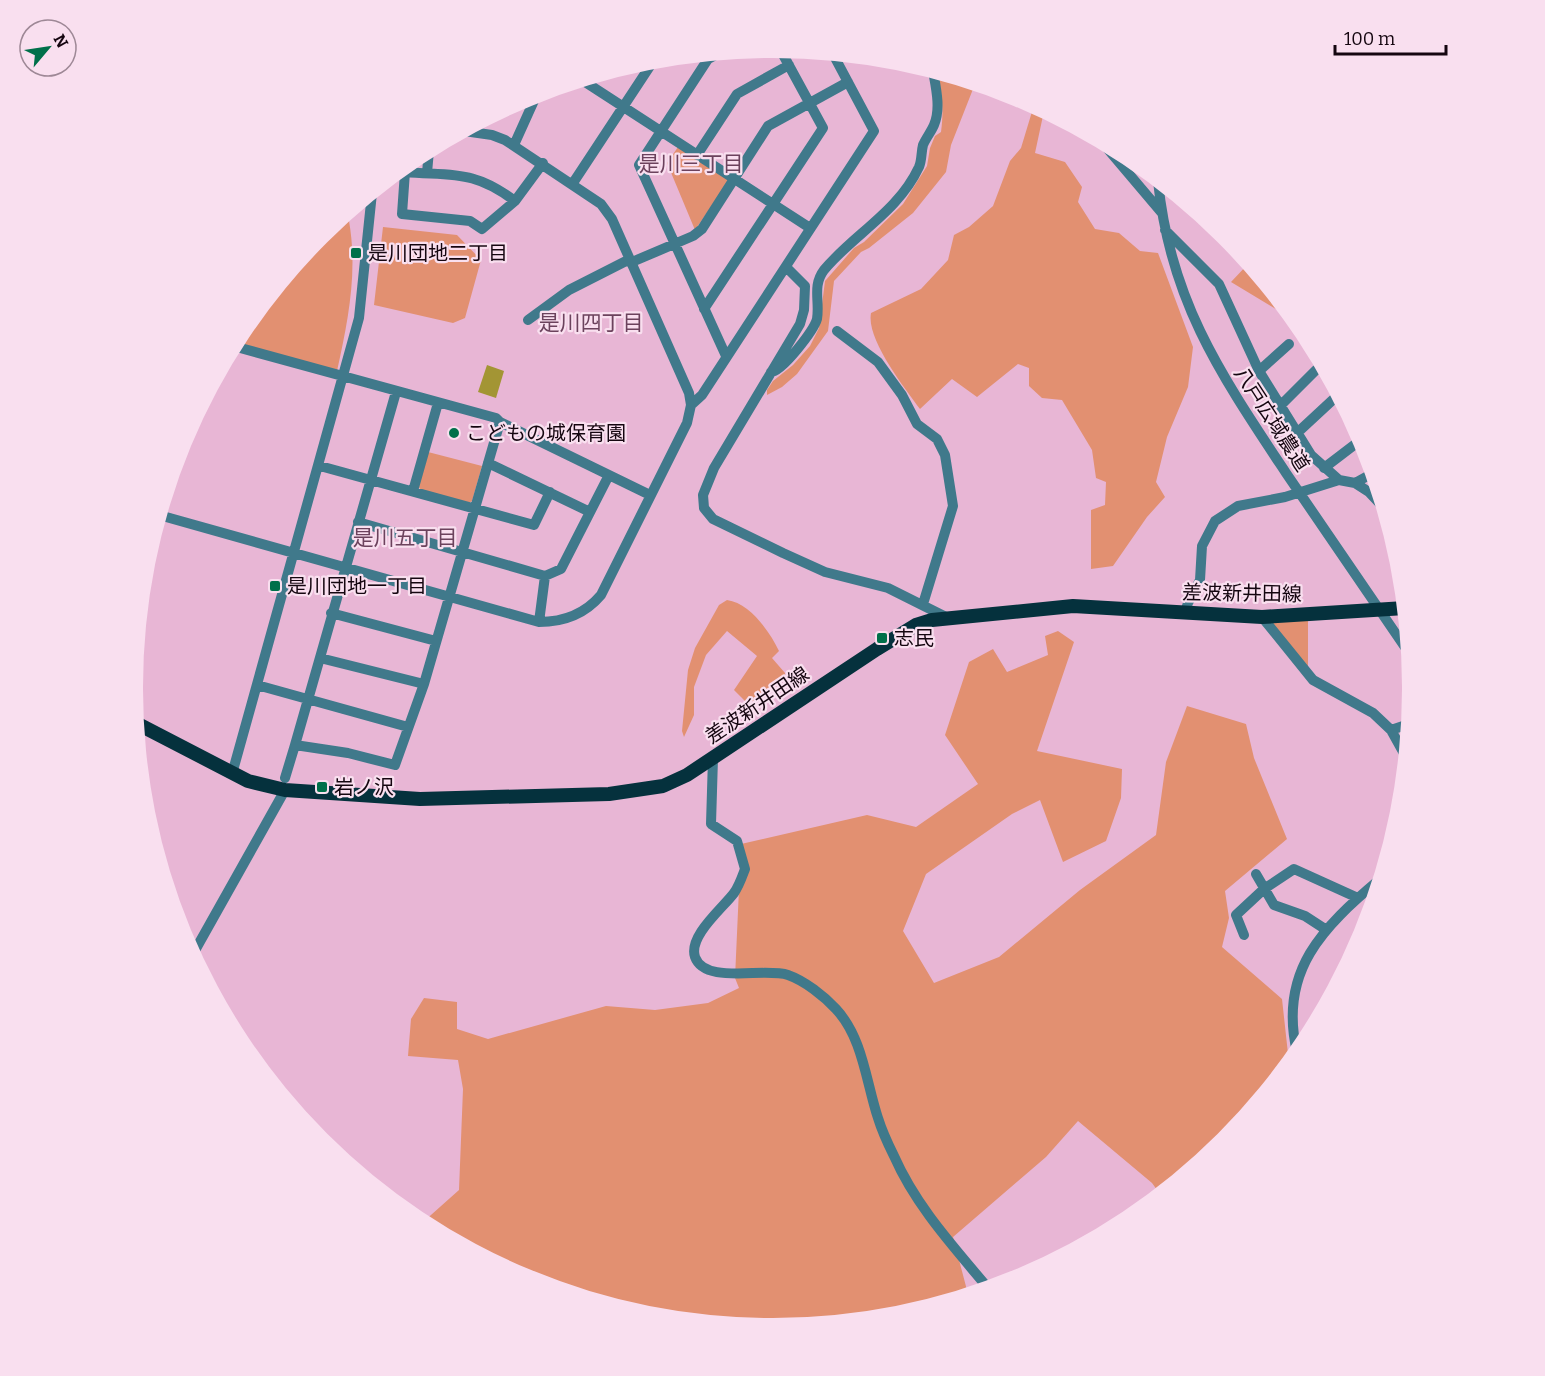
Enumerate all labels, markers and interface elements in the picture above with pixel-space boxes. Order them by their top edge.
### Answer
north arrow [18,18,78,78]
scale bar [1335,18,1446,56]
text: 100 m [1344,28,1395,50]
text: N [49,31,72,51]
district label: 是川三丁目 [639,151,744,177]
place label: 是川団地二丁目 [368,241,508,265]
marker: 是川団地二丁目 [349,246,363,260]
district label: 是川四丁目 [539,310,644,336]
street label: 八戸広域農道 [1229,362,1315,476]
place label: こどもの城保育園 [466,421,626,445]
marker: こどもの城保育園 [447,426,461,440]
district label: 是川五丁目 [353,525,458,551]
place label: 是川団地一丁目 [287,574,427,598]
marker: 是川団地一丁目 [268,579,282,593]
street label: 差波新井田線 [1182,580,1302,606]
place label: 志民 [894,626,934,650]
marker: 志民 [875,631,889,645]
street label: 差波新井田線 [701,661,813,749]
place label: 岩ノ沢 [334,775,394,799]
marker: 岩ノ沢 [315,780,329,794]

